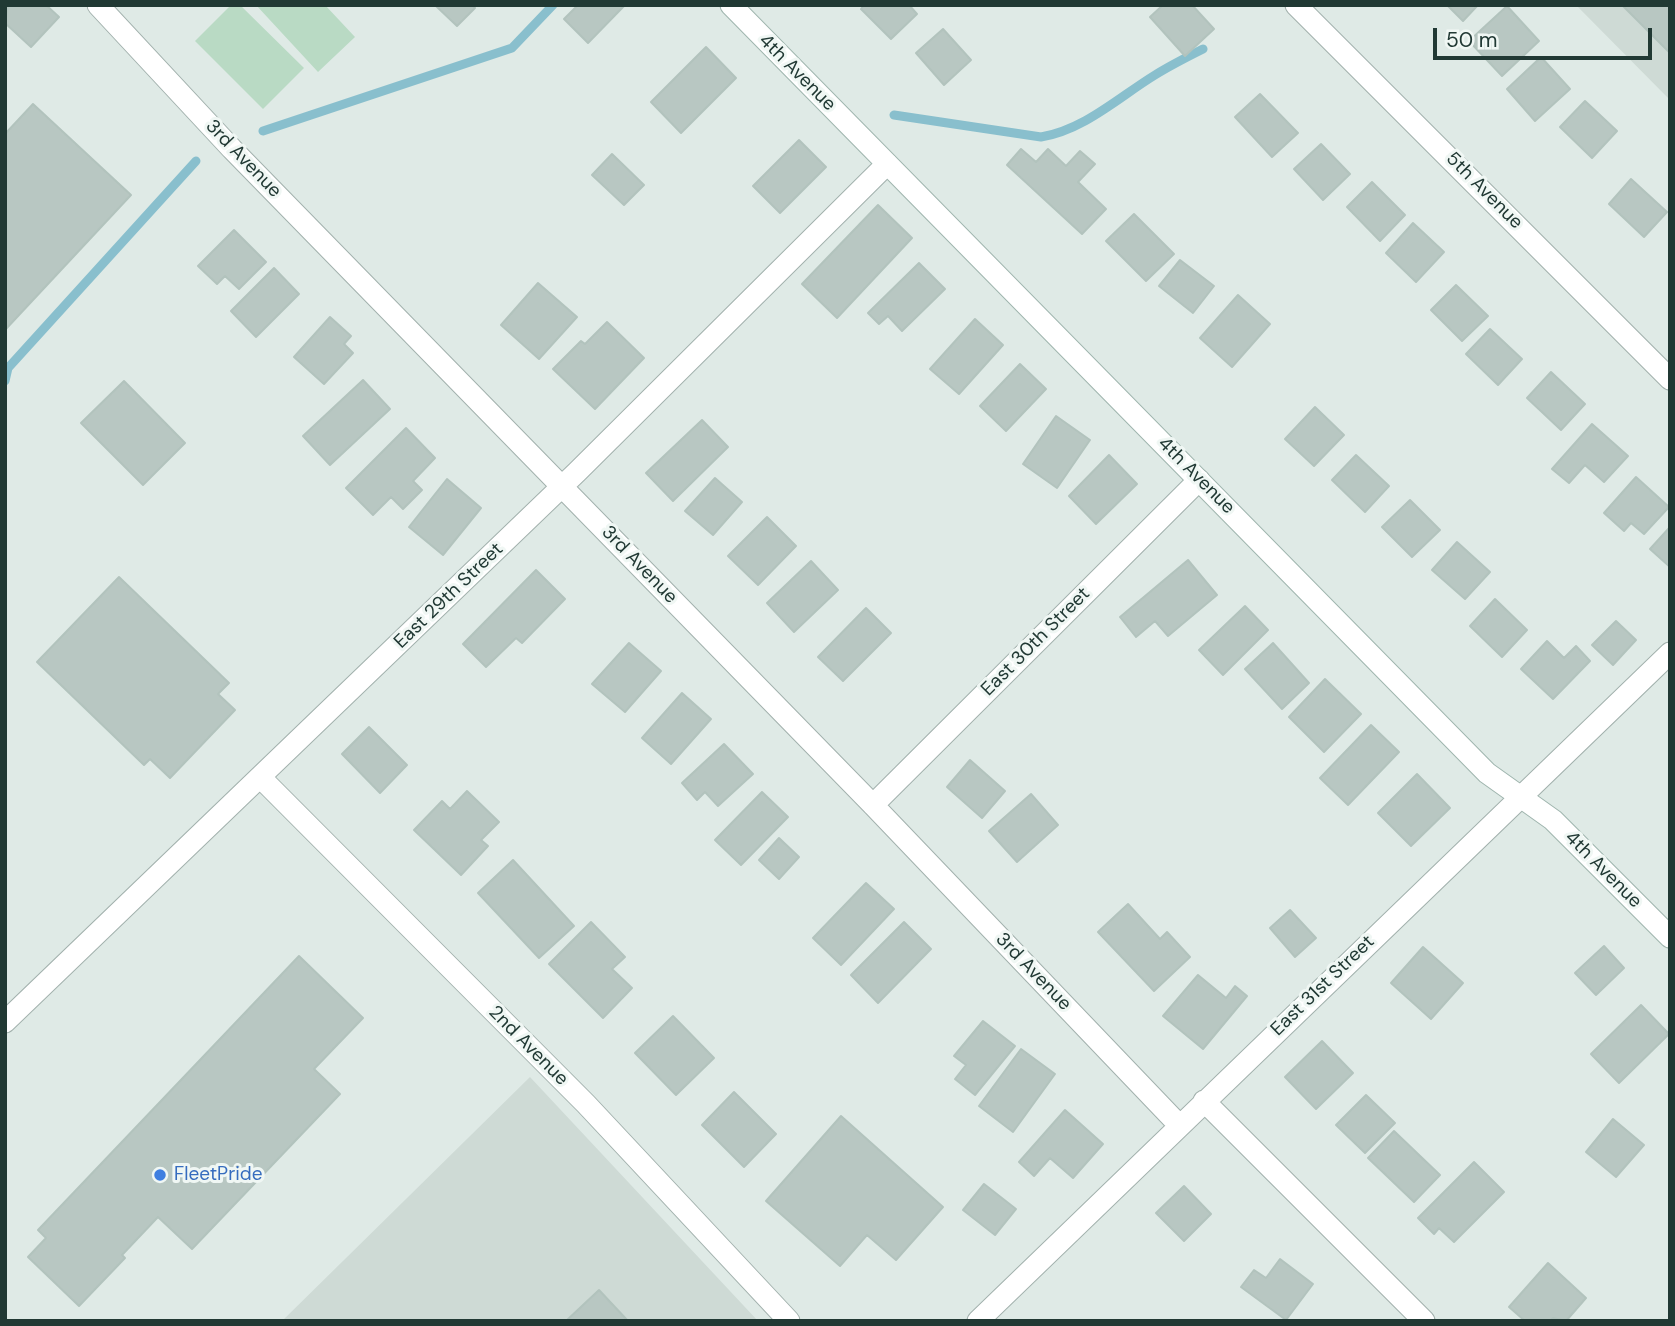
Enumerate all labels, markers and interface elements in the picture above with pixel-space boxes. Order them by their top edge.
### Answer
scale bar [1437,14,1656,58]
text: 50 m [1446,26,1497,54]
street label: 4th Avenue [754,30,840,116]
street label: 3rd Avenue [200,115,286,203]
street label: 5th Avenue [1441,148,1527,234]
street label: 4th Avenue [1153,433,1239,519]
street label: 3rd Avenue [596,521,682,609]
street label: East 29th Street [390,538,508,654]
street label: East 30th Street [977,583,1095,701]
street label: 4th Avenue [1560,827,1646,913]
street label: 3rd Avenue [990,928,1076,1016]
street label: East 31st Street [1267,931,1379,1041]
street label: 2nd Avenue [483,1001,573,1091]
place label: FleetPride [174,1164,262,1186]
marker: FleetPride [152,1167,168,1183]

